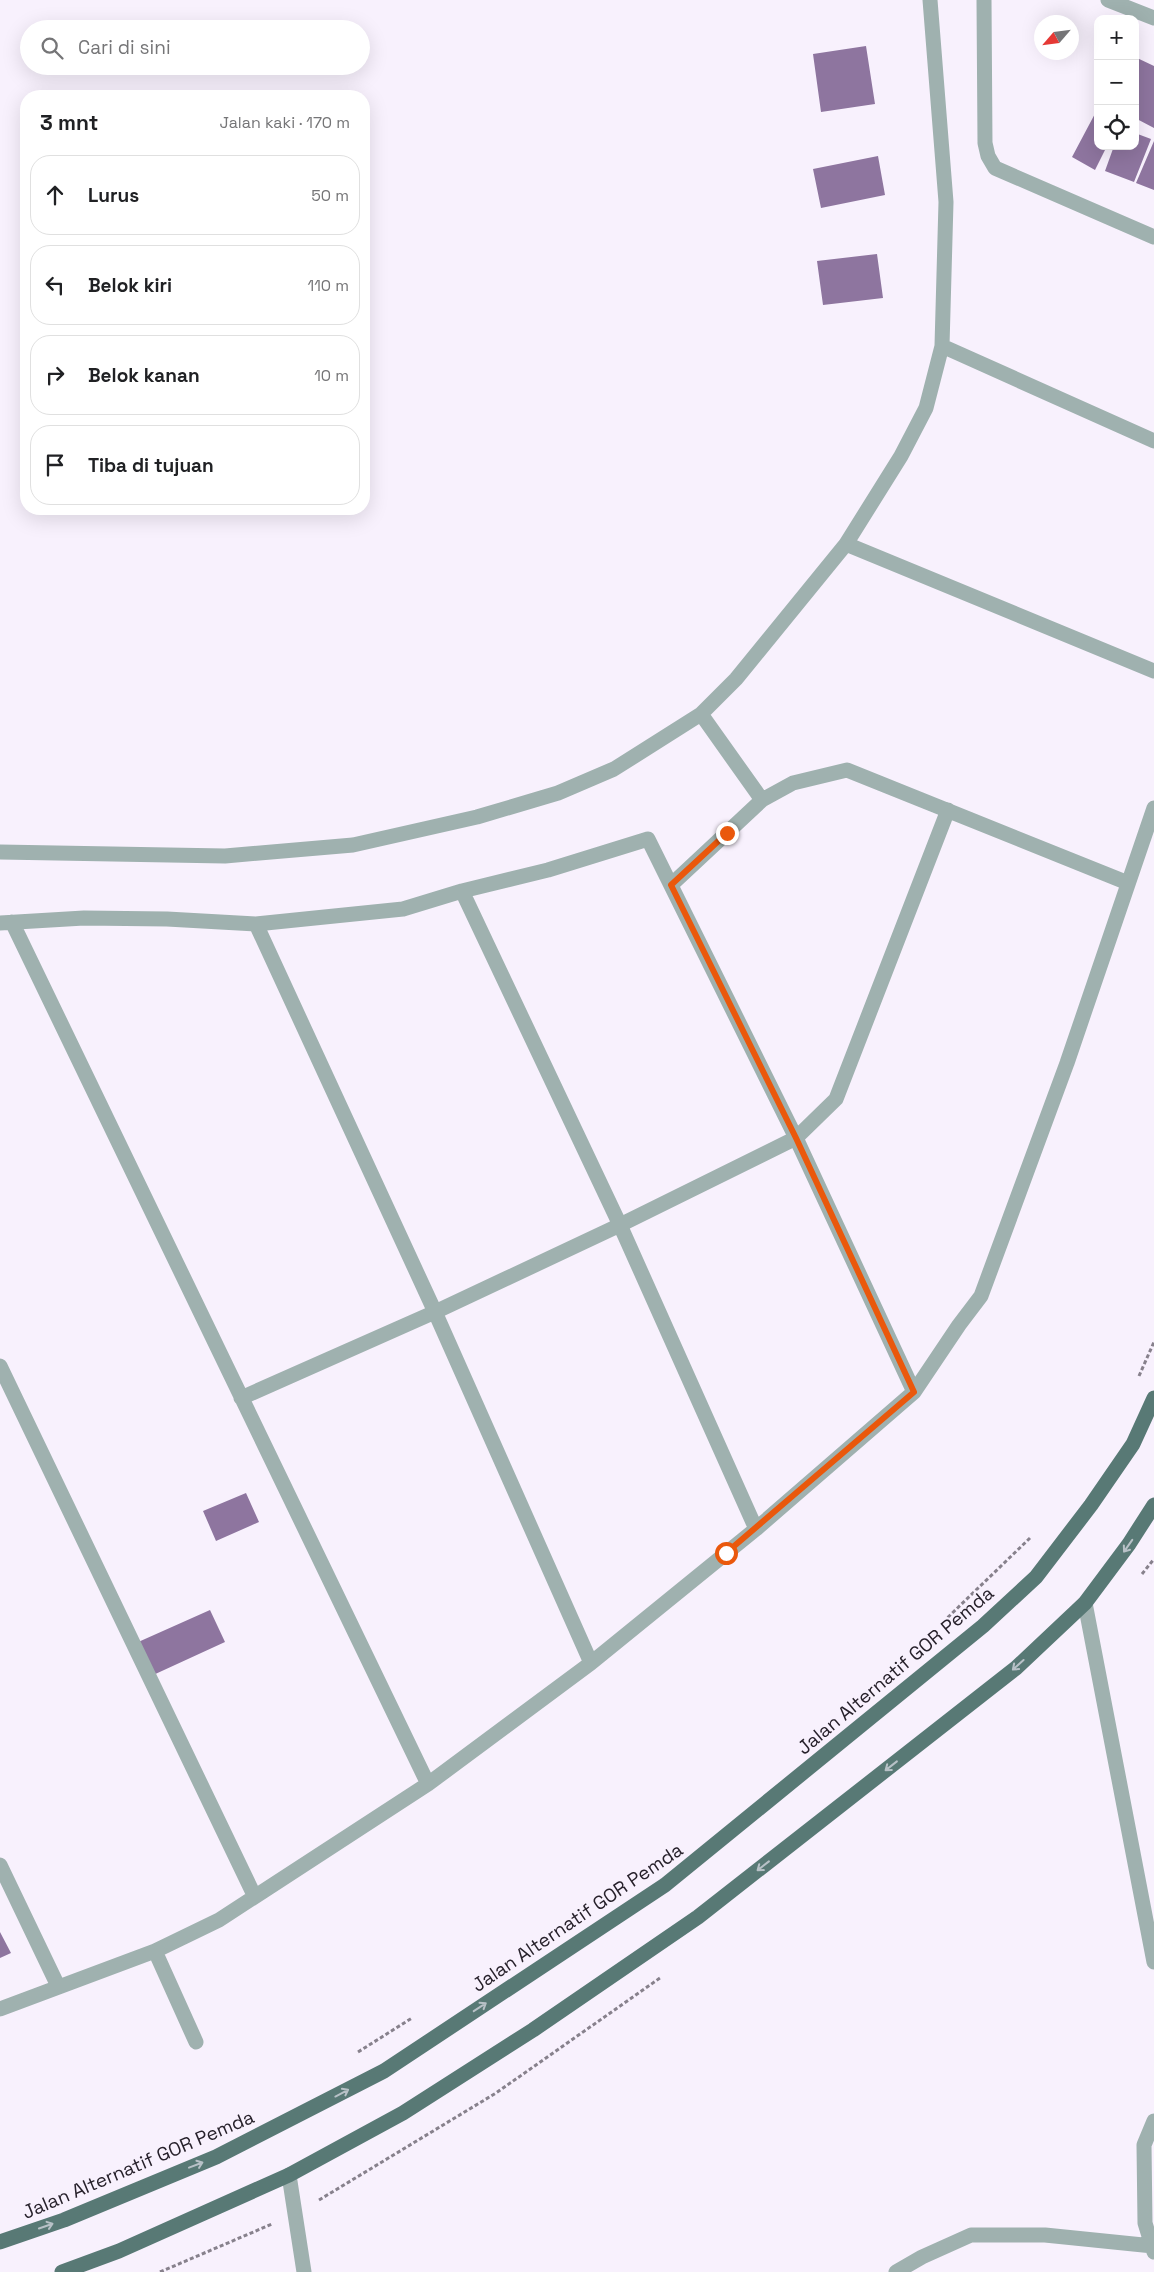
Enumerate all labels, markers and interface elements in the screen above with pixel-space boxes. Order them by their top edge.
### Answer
north arrow [1034,15,1079,60]
map controls [1094,15,1139,150]
button: + [1094,15,1139,60]
search box [20,20,370,75]
icon: search [38,34,66,62]
text: Cari di sini [78,35,171,60]
button: − [1094,60,1139,105]
button: locate [1094,105,1139,150]
text: 3 mnt [40,109,98,136]
text: Jalan kaki · 170 m [220,112,350,133]
icon: ahead [41,181,69,209]
text: Lurus [88,183,139,208]
text: 50 m [311,185,349,206]
icon: left [41,271,69,299]
text: Belok kiri [88,273,172,298]
text: 110 m [307,275,349,296]
icon: right [41,361,69,389]
text: Belok kanan [88,363,200,388]
text: 10 m [314,365,349,386]
icon: arrive [41,451,69,479]
text: Tiba di tujuan [88,453,214,478]
route end [716,822,739,845]
one-way arrow [1123,1539,1133,1553]
route start [715,1542,738,1565]
street label: Jalan Alternatif GOR Pemda [792,1581,999,1760]
one-way arrow [1012,1660,1025,1671]
one-way arrow [885,1760,898,1771]
street label: Jalan Alternatif GOR Pemda [467,1837,688,1998]
one-way arrow [757,1860,770,1871]
one-way arrow [473,2002,487,2013]
one-way arrow [334,2088,349,2097]
street label: Jalan Alternatif GOR Pemda [18,2104,258,2225]
one-way arrow [188,2160,204,2169]
one-way arrow [38,2221,53,2230]

